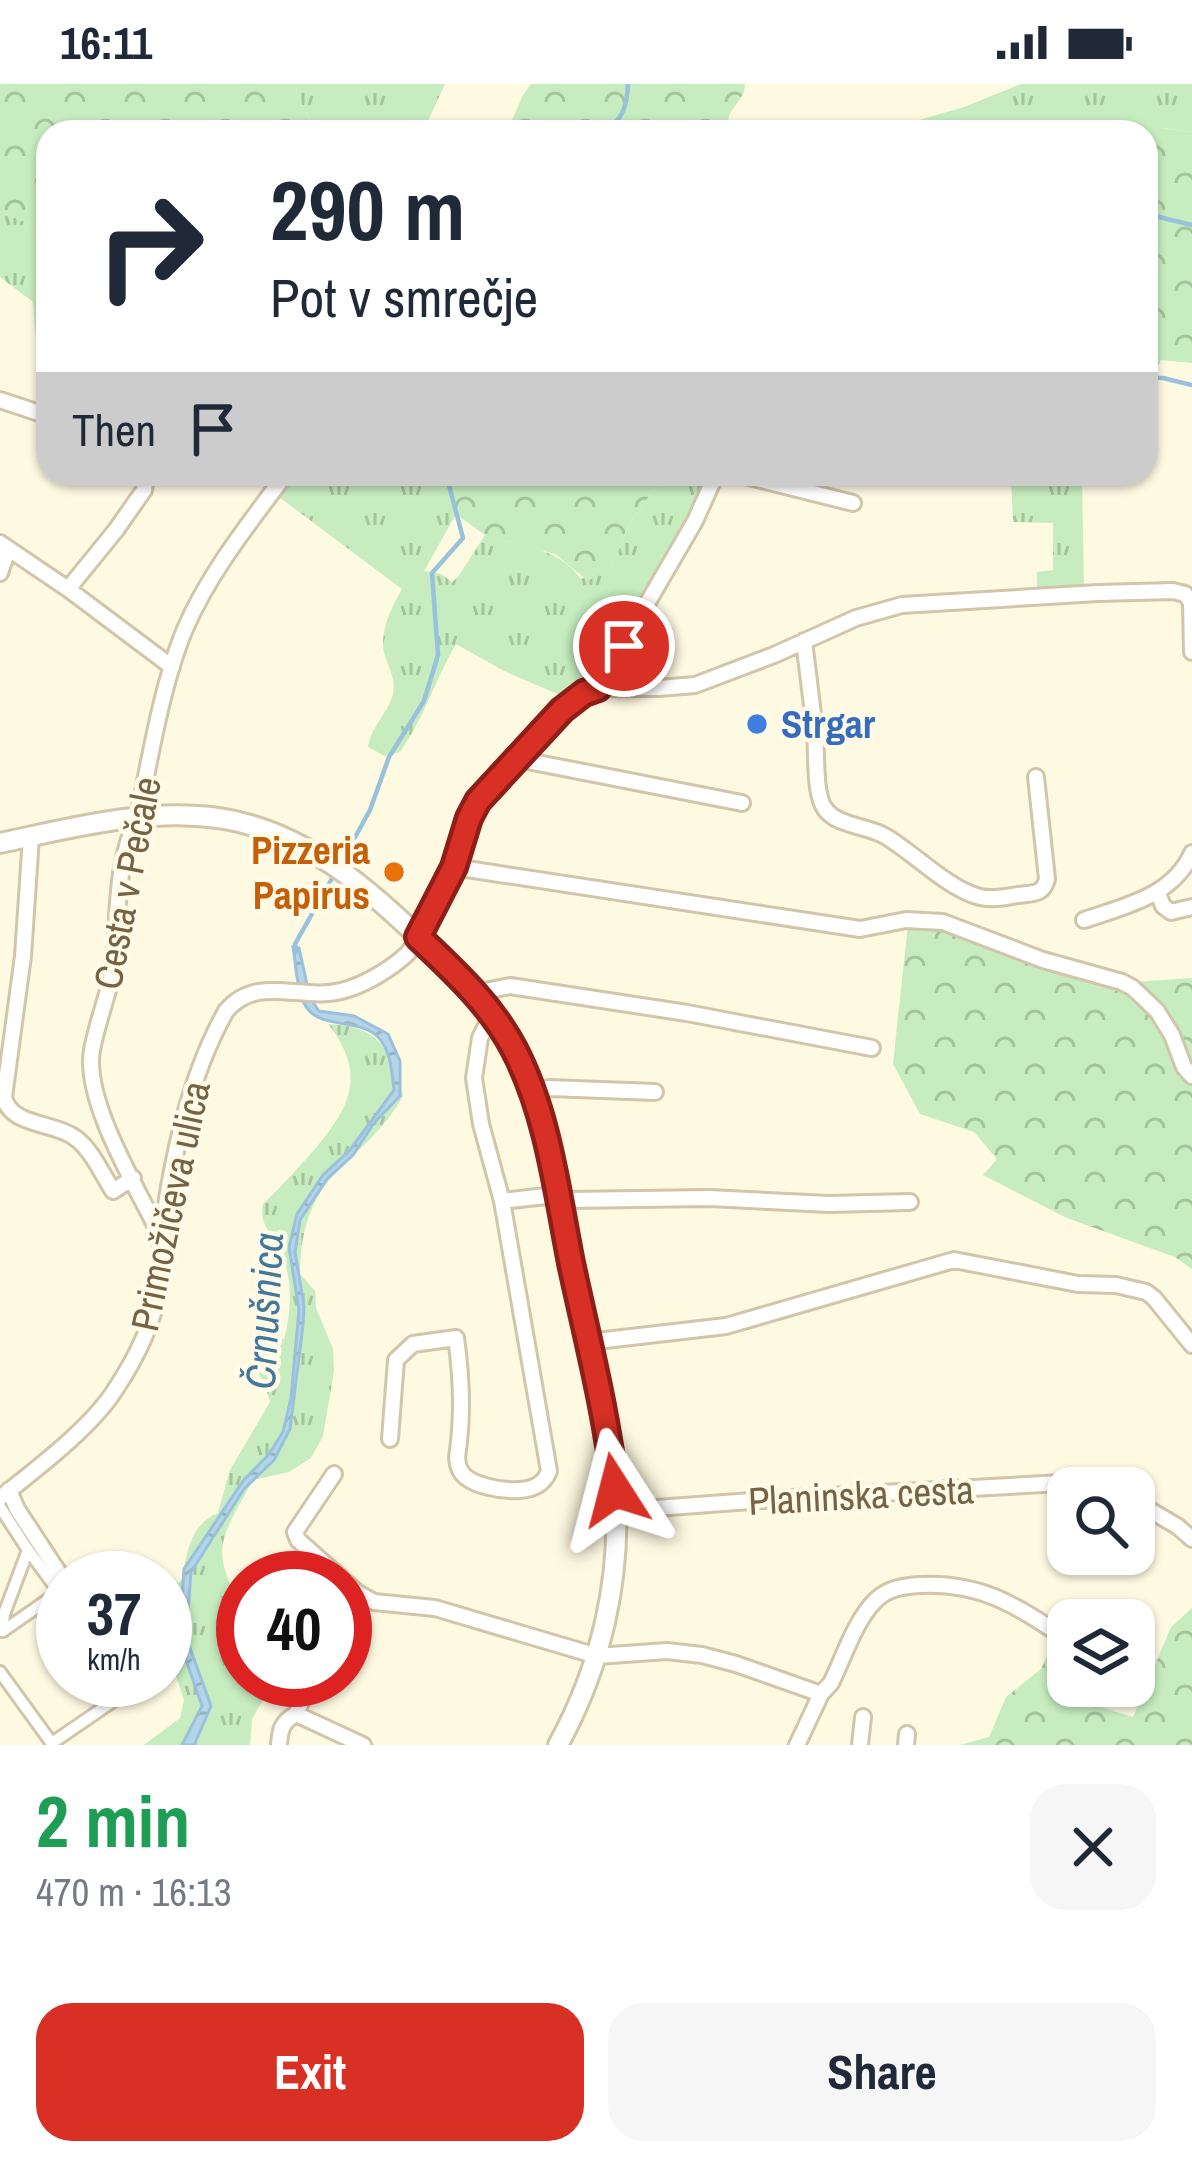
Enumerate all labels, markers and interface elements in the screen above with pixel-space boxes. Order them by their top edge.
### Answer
text: 16:11 [60,12,152,73]
text: 290 m [270,153,465,266]
icon: right [72,168,228,324]
text: Pot v smrečje [270,261,538,334]
icon: arrive [180,396,246,462]
text: Then [72,399,156,460]
pin [573,595,675,697]
icon: arrive [591,613,657,679]
place label: Strgar [781,698,876,750]
marker: Strgar [744,711,770,737]
street label: Cesta v Pečale [81,772,173,994]
place label: Pizzeria Papirus [251,824,370,921]
marker: Pizzeria Papirus [381,859,407,885]
street label: Primožičeva ulica [118,1076,222,1336]
water label: Črnušnica [232,1231,296,1391]
position arrow [552,1427,678,1553]
street label: Planinska cesta [747,1463,975,1527]
map controls [1047,1467,1155,1707]
button: search [1047,1467,1155,1575]
speed limit sign: 40 [216,1551,372,1707]
text: 37 [87,1573,141,1654]
button: layers [1047,1599,1155,1707]
text: km/h [87,1639,141,1679]
text: 2 min [36,1772,190,1869]
button: close [1030,1784,1156,1910]
text: 470 m · 16:13 [36,1866,232,1918]
button: Exit [36,2003,584,2141]
button: Share [608,2003,1156,2141]

